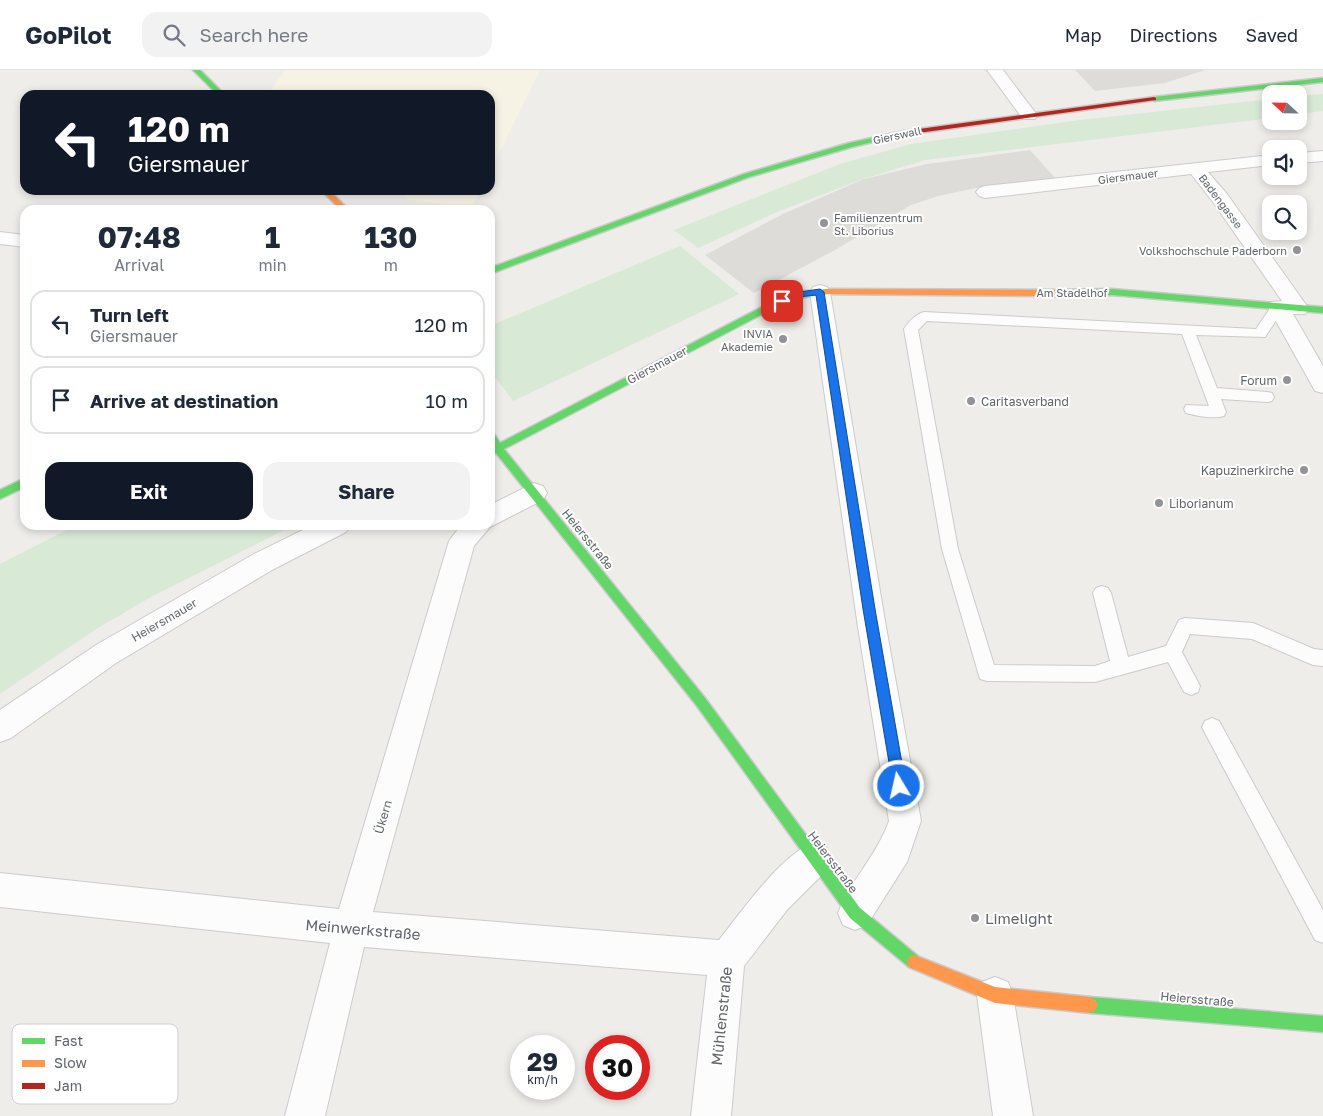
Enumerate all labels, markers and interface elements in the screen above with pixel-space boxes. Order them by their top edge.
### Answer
search box [142,12,492,57]
text: GoPilot [25,20,112,49]
icon: search [160,21,188,49]
text: Search here [200,23,308,46]
text: Map [1065,24,1101,46]
text: Directions [1129,24,1217,46]
text: Saved [1245,24,1298,46]
north arrow [1262,85,1308,130]
map controls [1262,85,1307,240]
text: 120 m [128,108,230,150]
icon: left [45,110,110,175]
street label: Gierswall [872,123,923,146]
button: sound [1262,140,1307,185]
text: Giersmauer [128,150,249,177]
street label: Giersmauer [1097,166,1160,186]
street label: Badengasse [1196,171,1246,231]
button: search [1262,195,1307,240]
place label: Familienzentrum St. Liborius [834,211,923,237]
marker: Familienzentrum St. Liborius [818,217,830,229]
text: 07:48 [98,219,181,255]
text: 1 [265,219,280,255]
text: 130 [364,219,417,255]
place label: Volkshochschule Paderborn [1139,244,1287,257]
marker: Volkshochschule Paderborn [1291,244,1303,256]
text: Arrival [114,255,164,275]
text: min [258,255,287,275]
text: m [384,255,398,275]
pin [761,280,803,322]
street label: Am Stadelhof [1036,286,1108,299]
icon: arrive [768,287,796,315]
text: Turn left [90,303,169,326]
icon: left [47,310,75,338]
text: 120 m [414,313,468,336]
text: Giersmauer [90,326,178,346]
place label: INVIA Akademie [721,327,774,353]
marker: INVIA Akademie [777,333,789,345]
street label: Giersmauer [624,343,690,387]
place label: Forum [1240,373,1277,388]
marker: Forum [1281,374,1293,386]
icon: arrive [47,386,75,414]
text: Arrive at destination [90,389,278,412]
text: 10 m [425,389,468,412]
place label: Caritasverband [981,394,1069,409]
marker: Caritasverband [965,395,977,407]
button: Exit [45,462,253,520]
button: Share [263,462,470,520]
place label: Kapuzinerkirche [1201,463,1294,478]
marker: Kapuzinerkirche [1298,464,1310,476]
place label: Liborianum [1169,496,1234,511]
marker: Liborianum [1153,497,1165,509]
street label: Heiersstraße [559,506,617,572]
street label: Heiersmauer [128,595,200,645]
position arrow [872,759,924,811]
street label: Ükern [371,798,395,836]
street label: Heiersstraße [805,828,861,896]
place label: Limelight [985,909,1053,927]
marker: Limelight [969,912,981,924]
street label: Meinwerkstraße [305,915,421,943]
street label: Mühlenstraße [707,965,735,1066]
street label: Heiersstraße [1160,988,1234,1010]
legend [12,1024,178,1104]
text: Fast [54,1032,83,1049]
speed limit sign: 30 [585,1035,650,1100]
text: 29 [527,1046,558,1077]
text: Slow [54,1054,87,1071]
text: km/h [527,1072,558,1087]
text: Jam [54,1077,82,1094]

